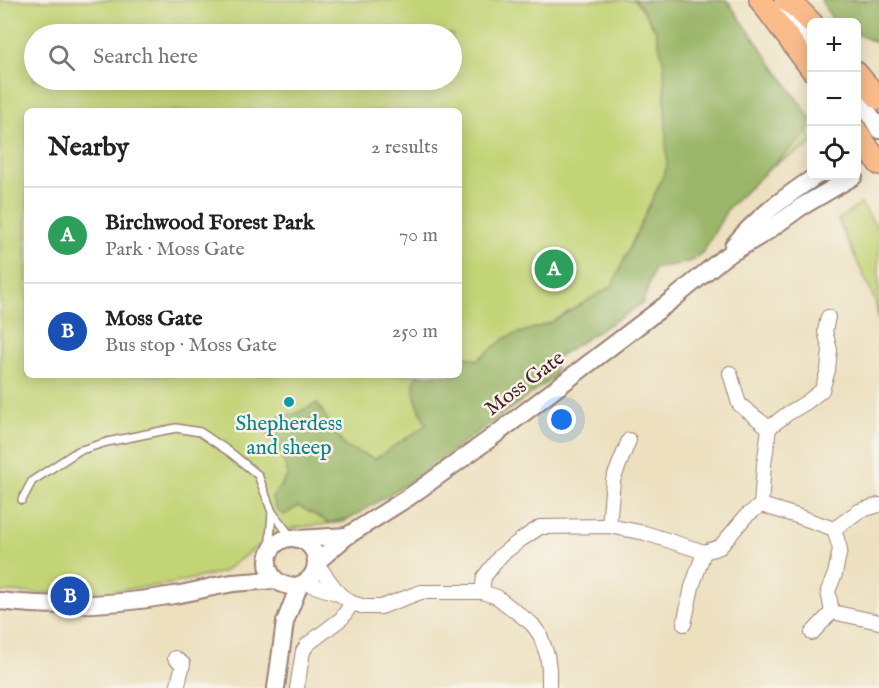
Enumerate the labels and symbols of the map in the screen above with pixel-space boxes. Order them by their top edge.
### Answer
pin: A [534,246,574,292]
street label: Moss Gate [480,345,570,423]
marker: Shepherdess and sheep [282,395,296,409]
your location [547,405,576,434]
place label: Shepherdess and sheep [236,411,342,462]
pin: B [50,574,90,618]

